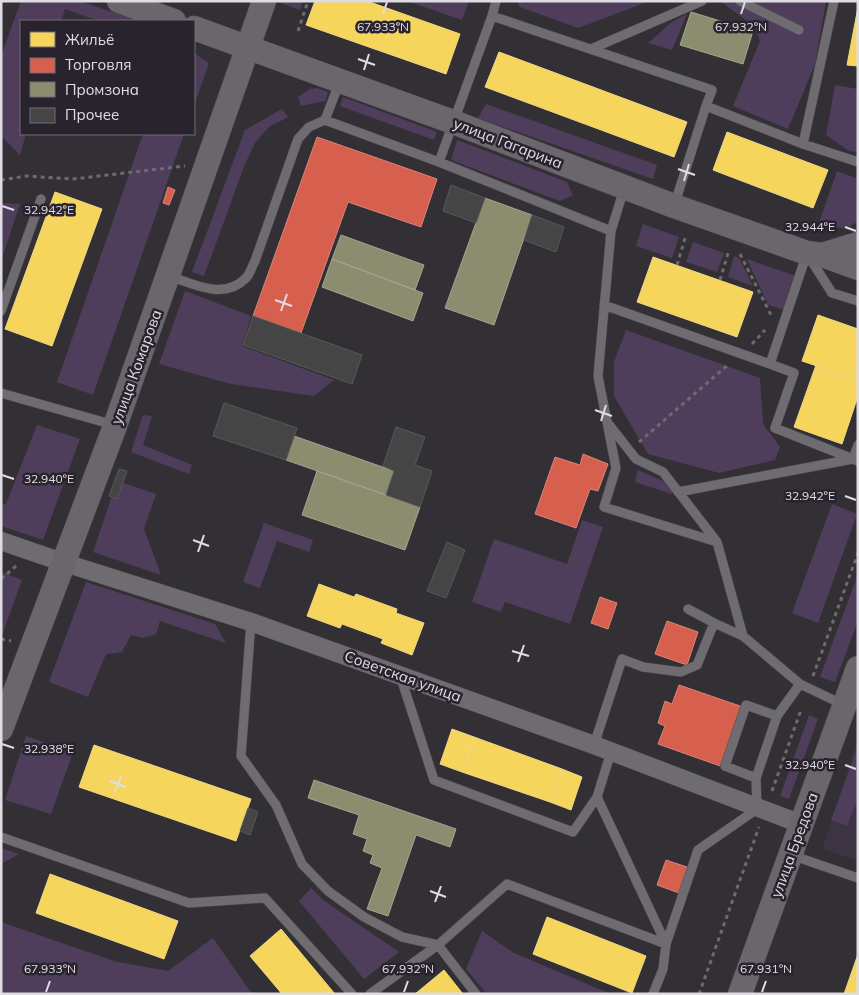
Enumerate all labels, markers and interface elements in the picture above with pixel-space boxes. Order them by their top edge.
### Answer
text: 67.933°N [357,19,409,34]
text: 67.932°N [715,19,767,34]
legend [20,20,195,135]
text: Жильё [65,30,114,49]
text: Торговля [65,55,132,74]
text: Промзона [65,80,139,99]
text: Прочее [65,105,119,124]
street label: улица Гагарина [451,114,565,172]
text: 32.942°E [24,202,74,217]
text: 32.944°E [785,219,835,234]
street label: улица Комарова [106,307,166,427]
text: 32.940°E [24,471,74,486]
text: 32.942°E [785,488,835,503]
street label: Советская улица [342,646,464,706]
text: 32.938°E [24,741,74,756]
text: 32.940°E [785,757,835,772]
street label: улица Бредова [766,790,822,900]
text: 67.933°N [24,961,76,976]
text: 67.932°N [382,961,434,976]
text: 67.931°N [740,961,792,976]

